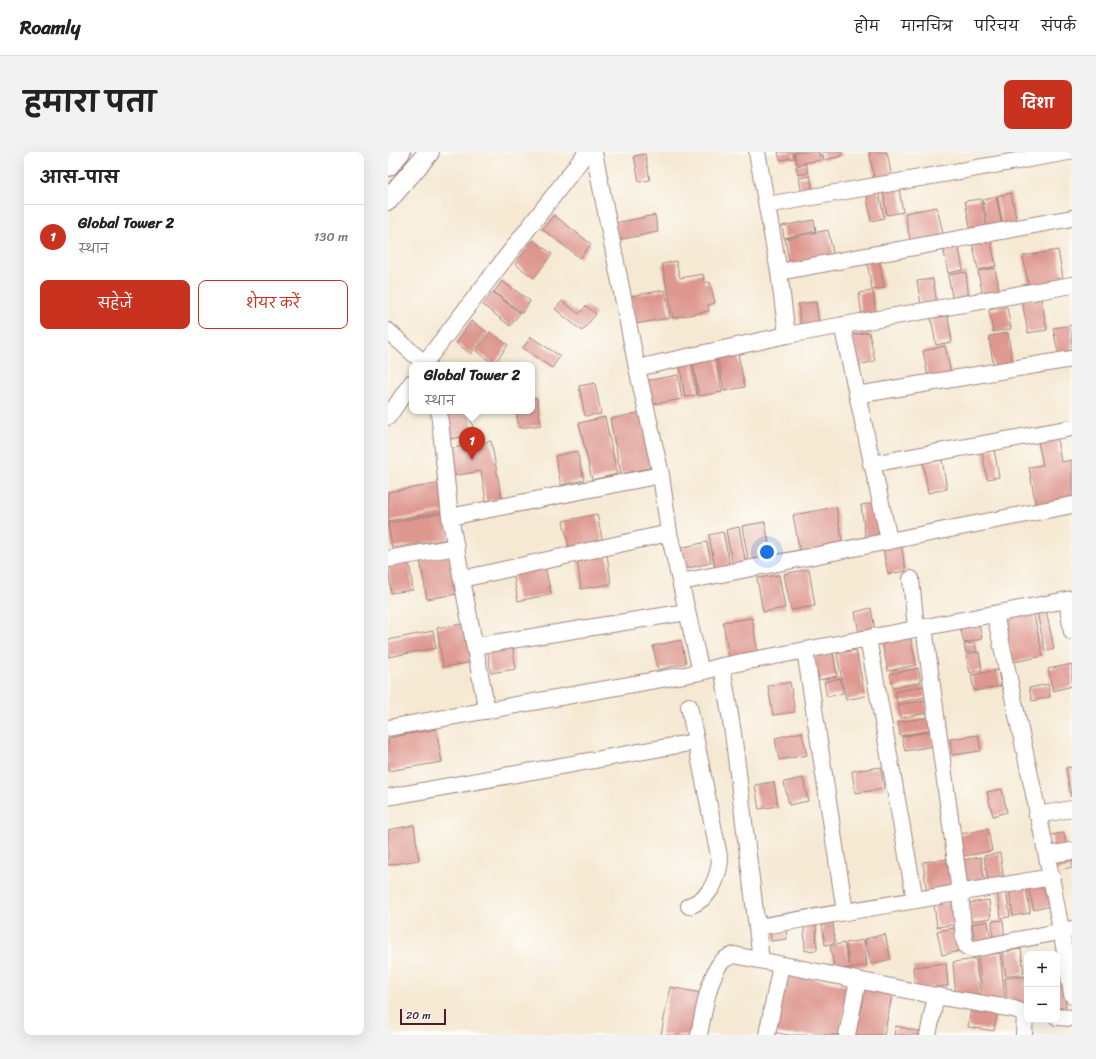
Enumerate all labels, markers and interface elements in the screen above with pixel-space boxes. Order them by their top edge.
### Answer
text: Roamly [20,11,80,44]
text: होम [855,14,879,39]
text: मानचित्र [901,14,953,39]
text: परिचय [975,14,1019,39]
text: संपर्क [1041,14,1076,39]
text: हमारा पता [24,78,156,127]
button: दिशा [1004,80,1072,129]
text: आस-पास [40,162,119,192]
text: Global Tower 2 [78,210,174,236]
text: 1 [50,225,56,248]
text: 130 m [314,225,348,248]
text: स्थान [78,237,109,260]
button: सहेजें [40,280,190,329]
button: शेयर करें [198,280,348,329]
popup [409,362,535,414]
text: Global Tower 2 [424,362,520,388]
text: स्थान [424,389,455,412]
pin: 1 [459,427,485,460]
your location [757,542,777,562]
map controls [1024,951,1060,1023]
button: + [1024,951,1060,987]
button: − [1024,987,1060,1023]
text: 20 m [406,1006,431,1025]
scale bar [400,1007,446,1026]

